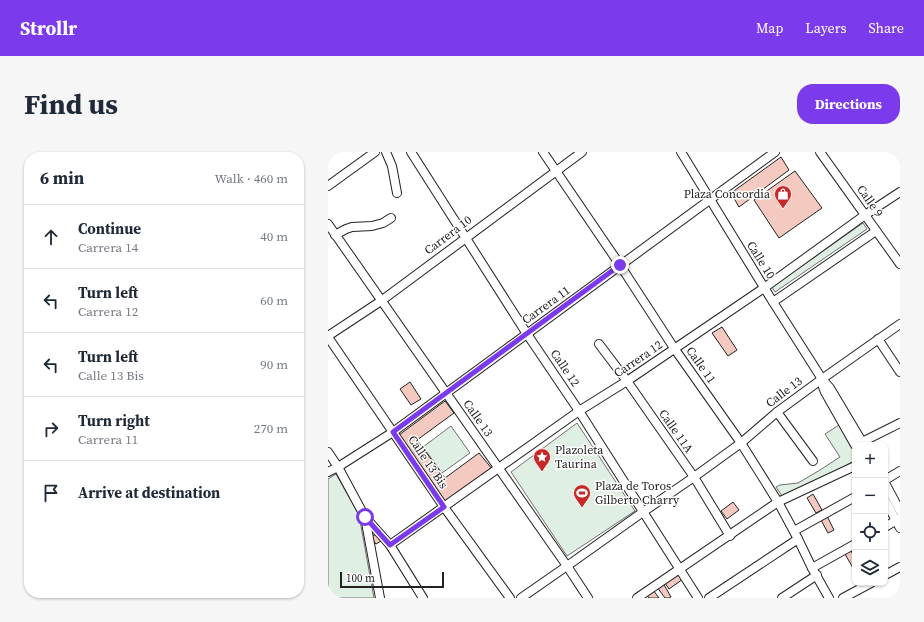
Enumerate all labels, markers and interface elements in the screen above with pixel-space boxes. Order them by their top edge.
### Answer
text: Strollr [20,15,77,41]
text: Map [756,18,783,38]
text: Layers [805,18,847,38]
text: Share [869,18,904,38]
button: Directions [797,84,900,124]
text: Find us [24,85,118,123]
text: 6 min [40,166,84,190]
text: Walk · 460 m [215,170,288,187]
street label: Calle 9 [853,182,887,220]
shop icon: Plaza Concordia [773,184,793,209]
place label: Plaza Concordia [684,186,771,202]
street label: Carrera 10 [421,212,475,258]
text: Continue [78,218,141,239]
icon: ahead [40,226,62,248]
text: 40 m [260,228,288,245]
street label: Calle 10 [743,238,779,282]
text: Carrera 14 [78,239,138,256]
route end [611,256,629,274]
text: Turn left [78,282,138,303]
street label: Carrera 11 [519,282,573,328]
icon: left [40,290,62,312]
text: 60 m [260,292,288,309]
text: Carrera 12 [78,303,138,320]
street label: Carrera 12 [610,337,666,381]
street label: Calle 11 [682,343,720,387]
text: Turn left [78,346,138,367]
street label: Calle 12 [547,346,583,390]
icon: left [40,354,62,376]
text: 90 m [260,356,288,373]
text: Calle 13 Bis [78,367,144,384]
street label: Calle 13 [763,373,805,411]
street label: Calle 13 [459,396,497,440]
street label: Calle 11A [655,406,697,456]
text: Turn right [78,410,150,431]
icon: right [40,418,62,440]
text: 270 m [254,420,288,437]
text: Carrera 11 [78,431,138,448]
street label: Calle 13 Bis [404,432,452,492]
place label: Plazoleta Taurina [555,442,604,472]
map controls [852,442,888,586]
button: + [852,442,888,478]
place icon: Plazoleta Taurina [532,447,552,472]
place label: Plaza de Toros Gilberto Charry [595,478,680,508]
button: − [852,478,888,514]
icon: arrive [40,482,62,504]
text: Arrive at destination [78,482,220,503]
sports icon: Plaza de Toros Gilberto Charry [572,483,592,508]
route start [356,508,374,526]
button: locate [852,514,888,550]
button: layers [852,550,888,586]
scale bar [340,570,444,589]
text: 100 m [346,571,375,586]

